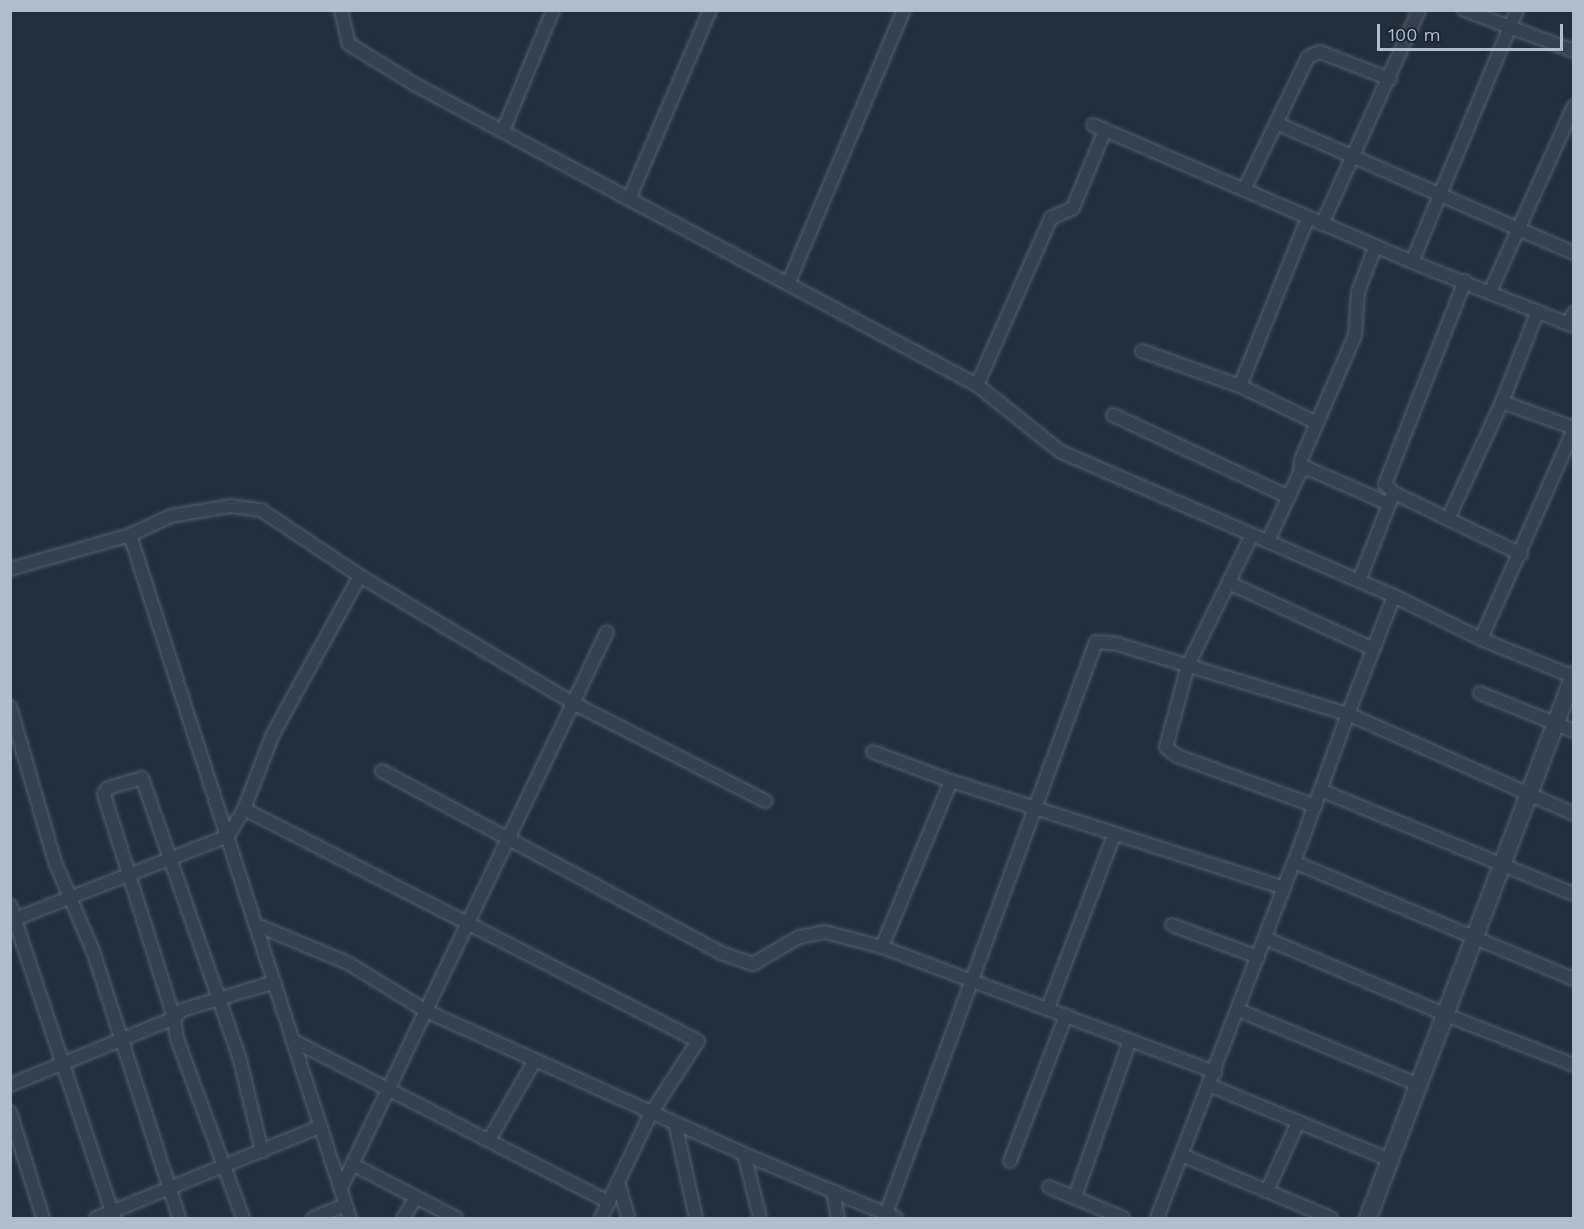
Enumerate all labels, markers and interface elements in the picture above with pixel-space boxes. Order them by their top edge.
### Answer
scale bar [1380,12,1566,50]
text: 100 m [1388,24,1441,45]

